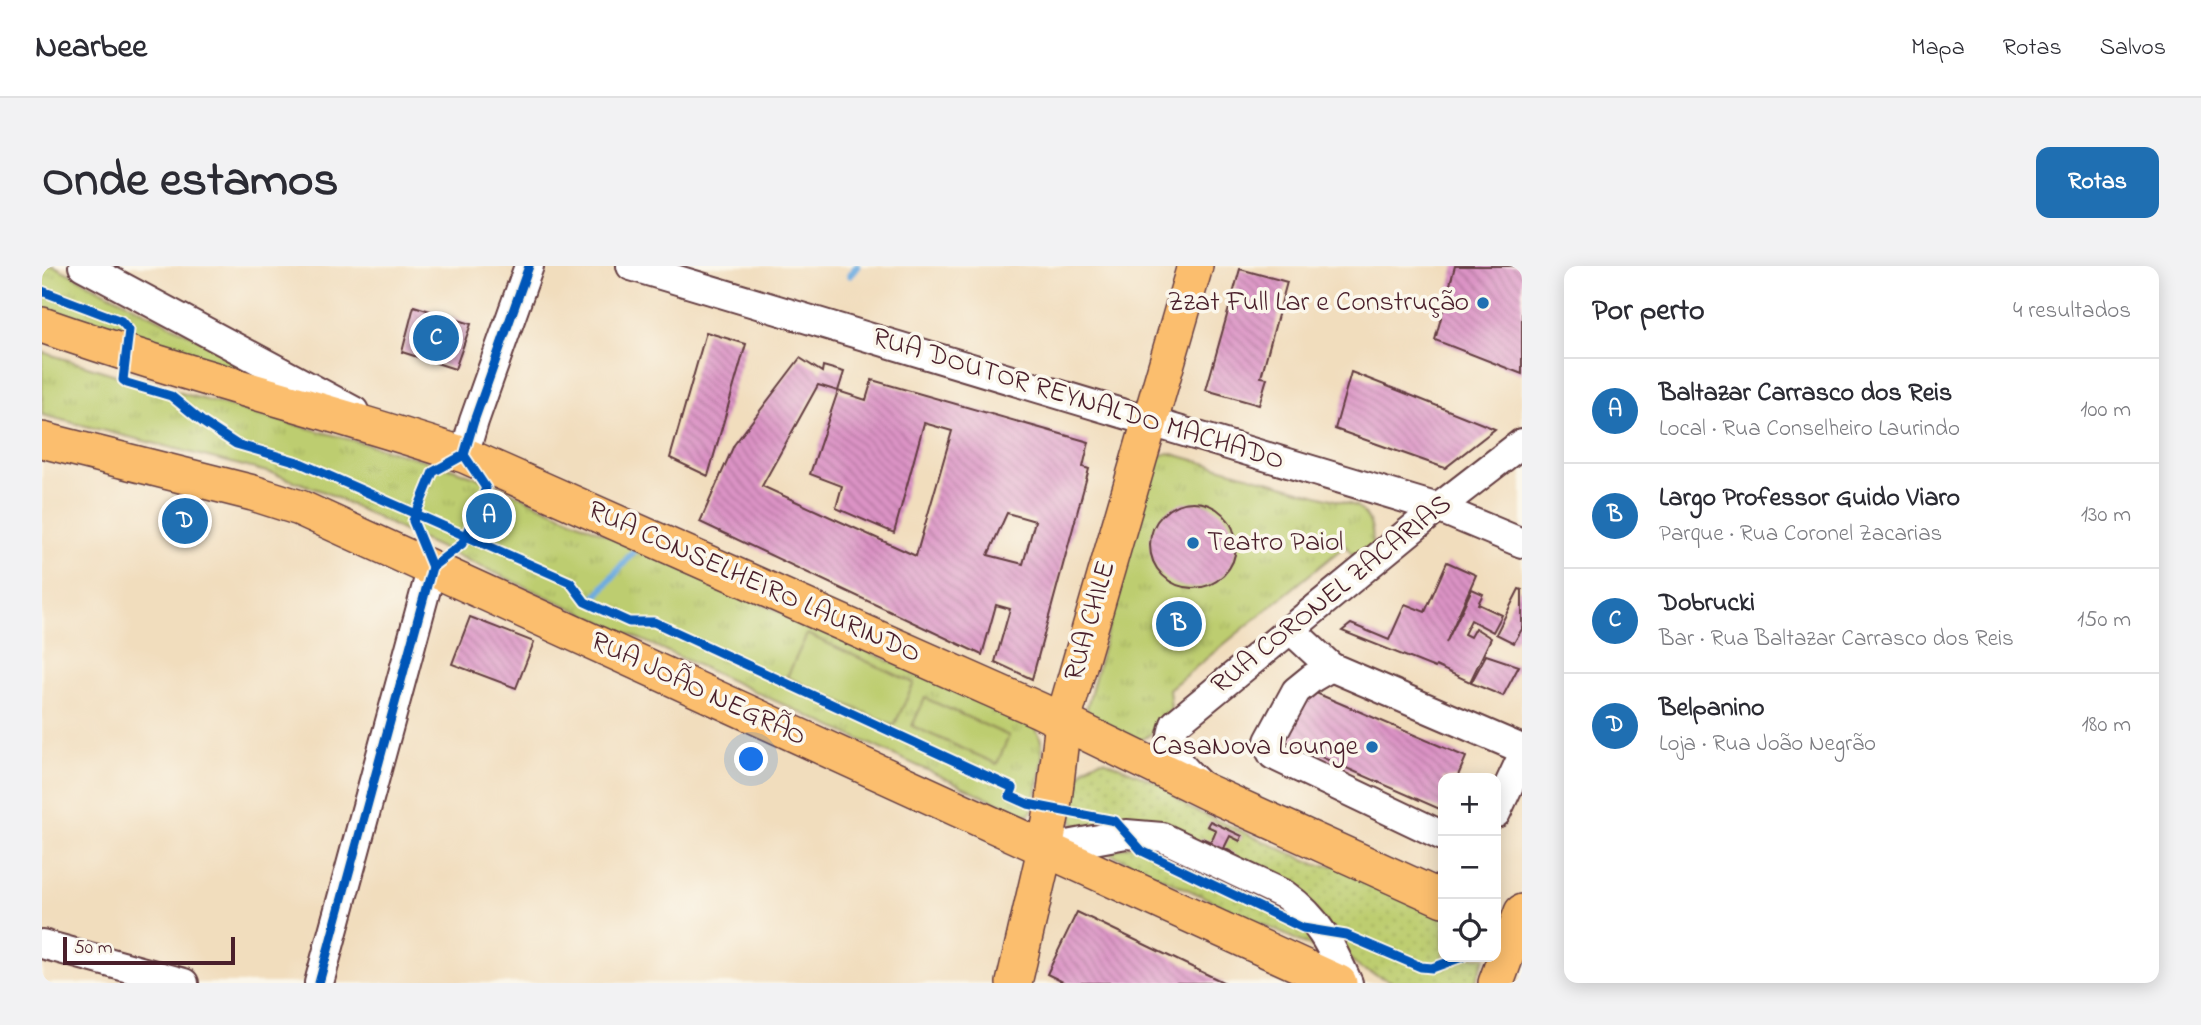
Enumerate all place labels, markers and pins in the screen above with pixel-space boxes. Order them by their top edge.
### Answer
place label: Zzat Full Lar e Construção [1167,283,1469,324]
marker: Zzat Full Lar e Construção [1475,295,1491,311]
pin: C [413,312,459,364]
pin: A [466,490,512,542]
pin: D [162,495,208,547]
place label: Teatro Paiol [1207,523,1343,564]
marker: Teatro Paiol [1185,535,1201,551]
pin: B [1156,598,1202,650]
place label: CasaNova Lounge [1152,727,1358,768]
marker: CasaNova Lounge [1364,739,1380,755]

